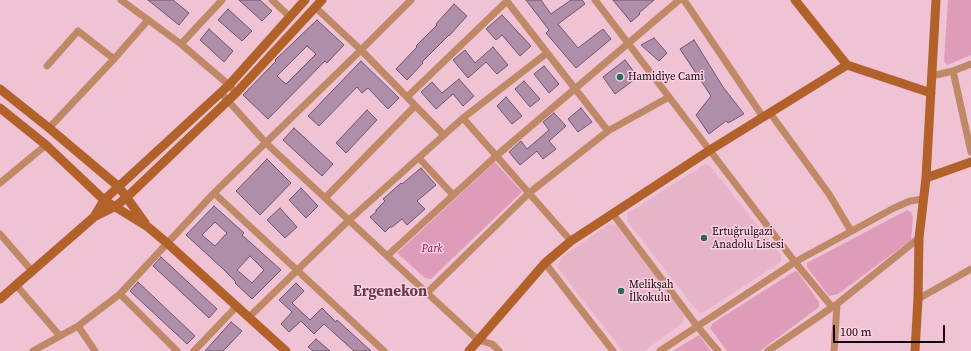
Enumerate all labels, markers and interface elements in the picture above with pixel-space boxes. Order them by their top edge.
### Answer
place label: Hamidiye Cami [628,70,704,84]
marker: Hamidiye Cami [615,72,625,82]
place label: Ertuğrulgazi Anadolu Lisesi [712,225,784,251]
marker: Ertuğrulgazi Anadolu Lisesi [699,233,709,243]
park label: Park [421,242,443,256]
place label: Melikşah İlkokulu [629,278,674,304]
district label: Ergenekon [353,283,427,301]
marker: Melikşah İlkokulu [616,286,626,296]
scale bar [835,317,947,343]
text: 100 m [840,324,872,340]

